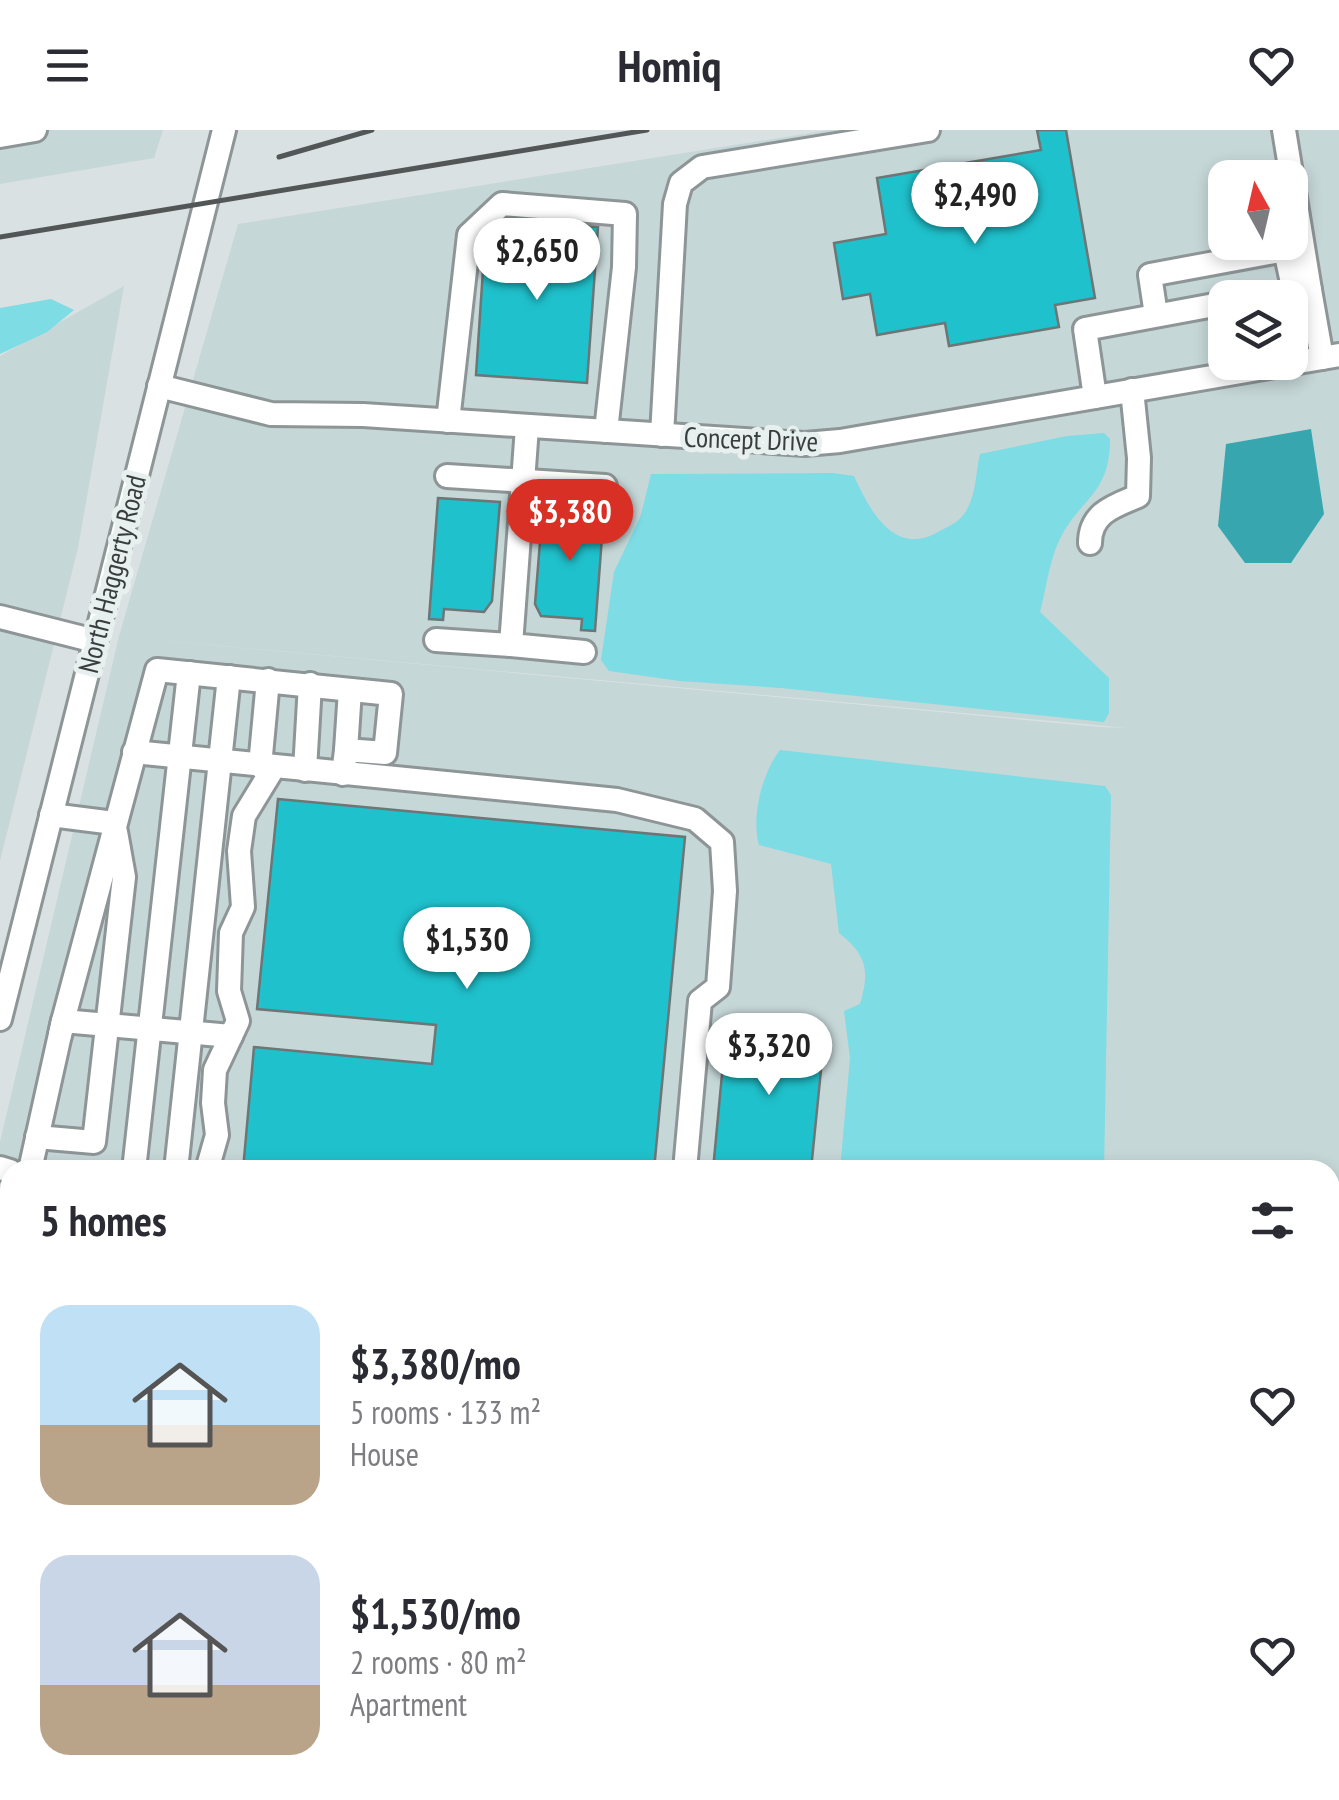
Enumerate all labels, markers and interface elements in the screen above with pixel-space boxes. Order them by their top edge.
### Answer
text: Homiq [618,36,721,94]
icon: menu [40,38,95,93]
icon: heart [1244,38,1299,93]
north arrow [1208,160,1308,260]
map controls [1208,160,1308,380]
pin: $2,490 [894,162,1056,247]
text: $2,490 [933,173,1017,215]
pin: $2,650 [456,218,618,303]
text: $2,650 [495,229,579,271]
button: layers [1208,280,1308,380]
street label: Concept Drive [683,418,819,459]
street label: North Haggerty Road [69,471,154,677]
pin: $3,380 [489,479,651,564]
text: $3,380 [528,490,612,532]
pin: $1,530 [386,907,548,992]
text: $1,530 [425,918,509,960]
pin: $3,320 [688,1013,850,1098]
text: $3,320 [727,1024,811,1066]
text: 5 homes [40,1193,167,1248]
icon: filters [1245,1193,1300,1248]
text: $3,380/mo [350,1336,521,1391]
icon: home [120,1345,240,1465]
icon: heart [1245,1378,1300,1433]
text: 5 rooms · 133 m² [350,1391,541,1433]
text: House [350,1433,419,1475]
text: $1,530/mo [350,1586,521,1641]
icon: home [120,1595,240,1715]
icon: heart [1245,1628,1300,1683]
text: 2 rooms · 80 m² [350,1641,527,1683]
text: Apartment [350,1683,467,1725]

